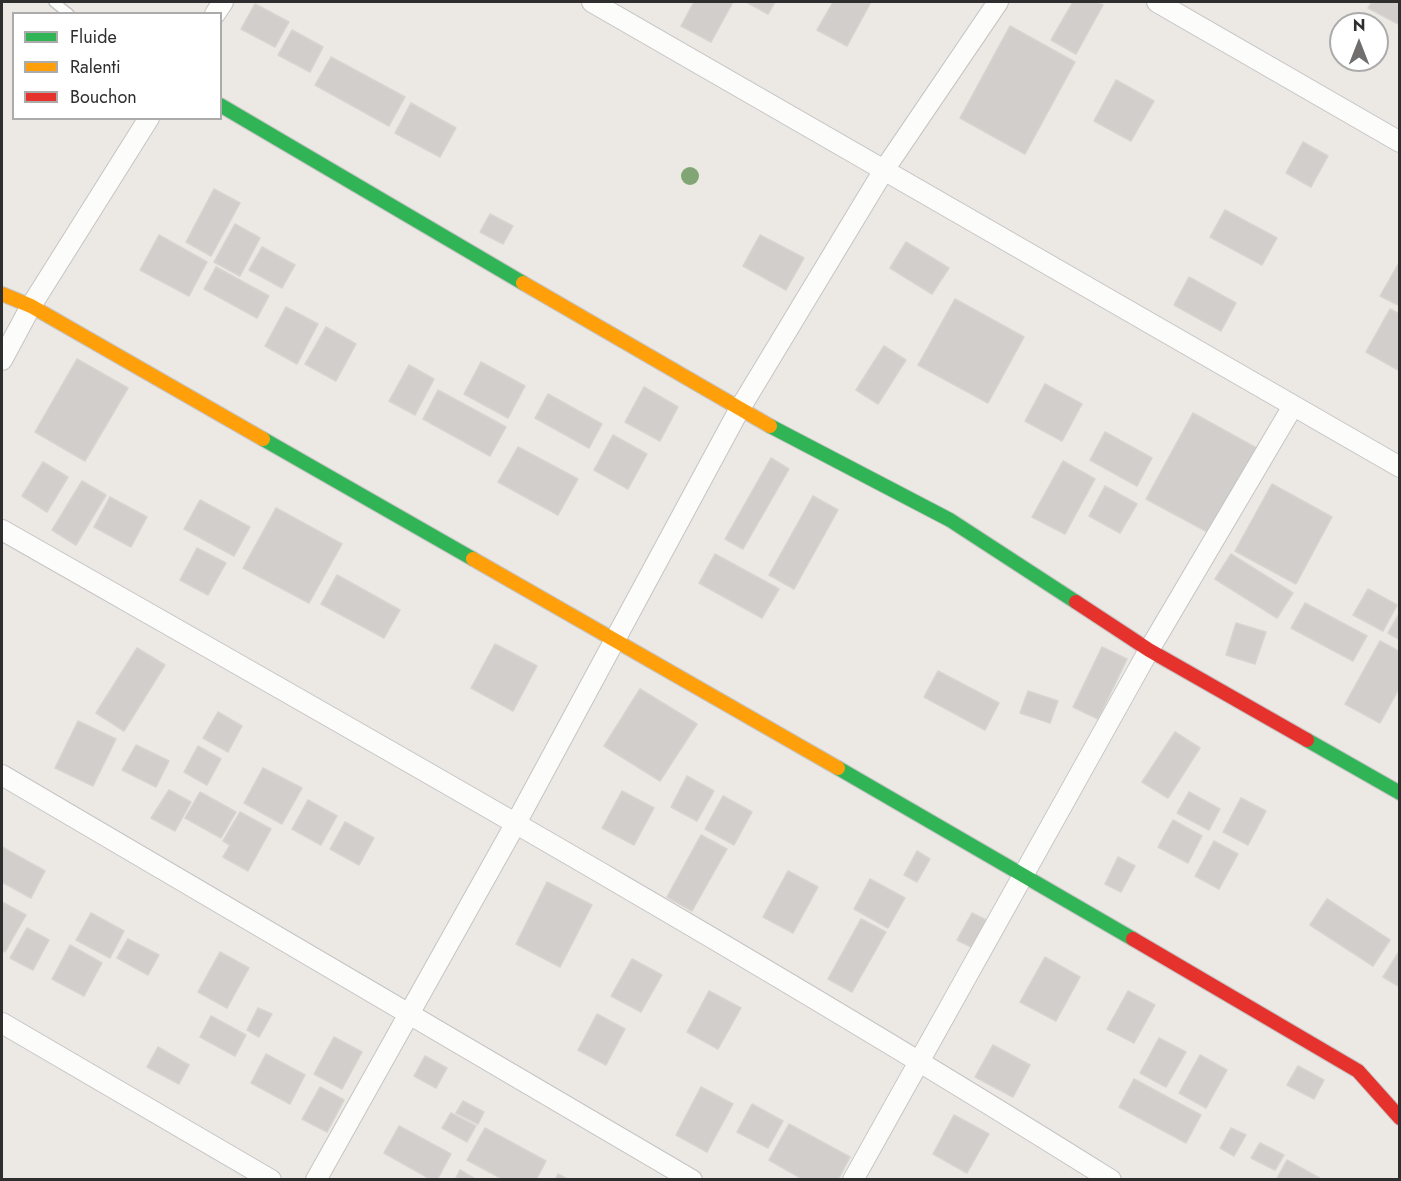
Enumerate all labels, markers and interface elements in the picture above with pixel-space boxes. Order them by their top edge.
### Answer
legend [12,12,222,120]
north arrow [1329,12,1389,72]
text: N [1353,14,1365,37]
text: Fluide [70,24,117,50]
text: Ralenti [70,54,121,80]
text: Bouchon [70,84,137,110]

